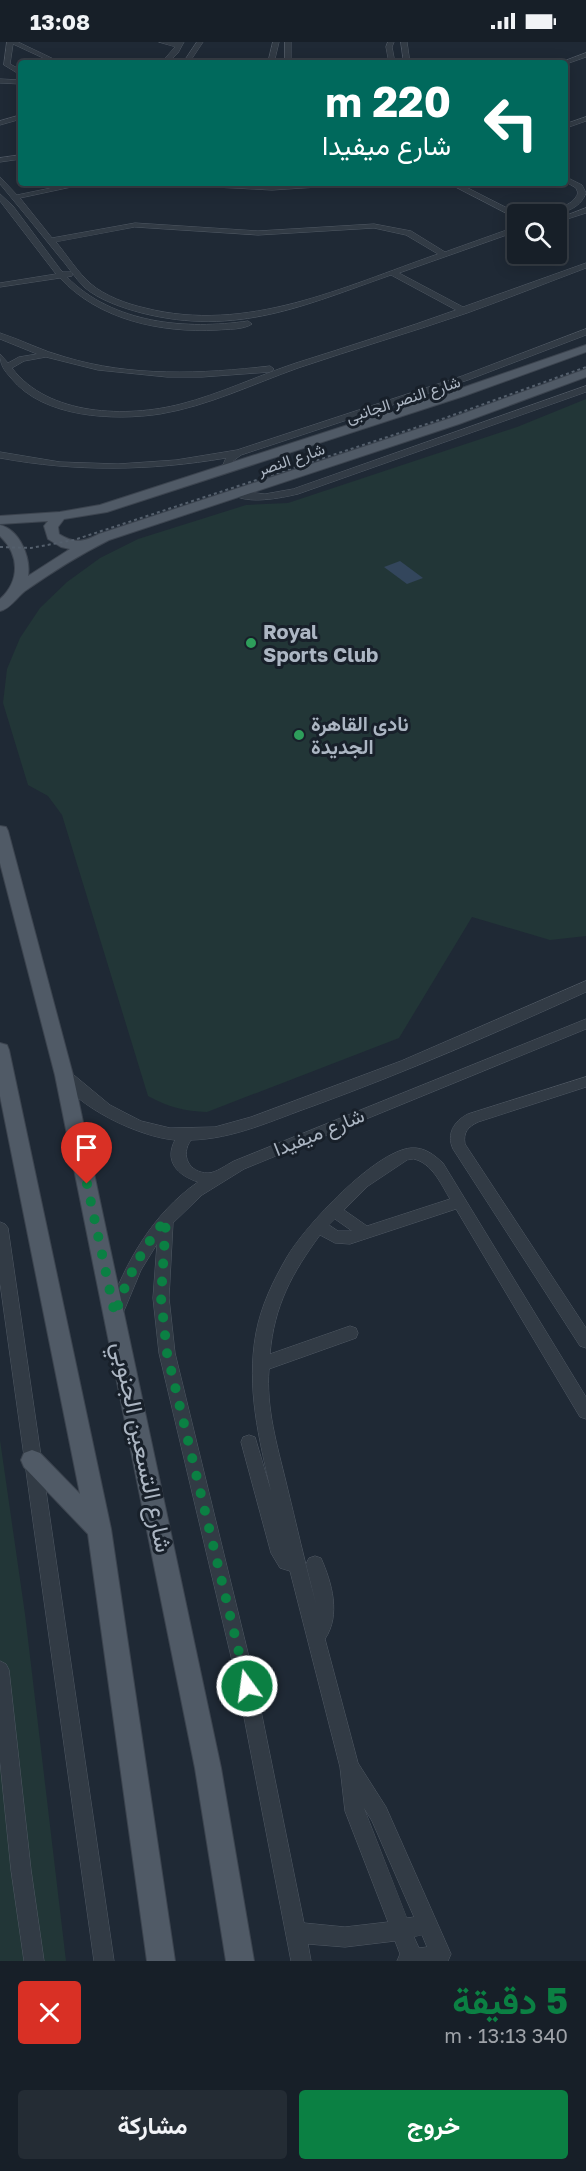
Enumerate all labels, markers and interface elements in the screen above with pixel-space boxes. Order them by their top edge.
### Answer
text: 13:08 [30,8,90,35]
text: 220 m [325,76,451,126]
icon: left [472,84,550,162]
text: شارع ميفيدا [322,129,451,161]
map controls [507,204,567,264]
button: search [507,204,567,264]
street label: شارع النصر الجانبى [343,371,463,429]
street label: شارع النصر [254,438,328,482]
place label: Royal Sports Club [263,619,378,666]
marker: Royal Sports Club [244,636,258,650]
place label: نادى القاهرة الجديدة [311,711,409,759]
marker: نادى القاهرة الجديدة [292,728,306,742]
street label: شارع ميفيدا [270,1102,369,1163]
pin [61,1122,112,1184]
icon: arrive [70,1131,103,1164]
street label: شارع التسعين الجنوبي [101,1339,180,1556]
position arrow [215,1654,279,1718]
text: 5 دقيقة [452,1979,568,2022]
button: close [18,1981,81,2044]
text: 340 m · 13:13 [444,2023,568,2047]
button: مشاركة [18,2090,287,2159]
button: خروج [299,2090,568,2159]

